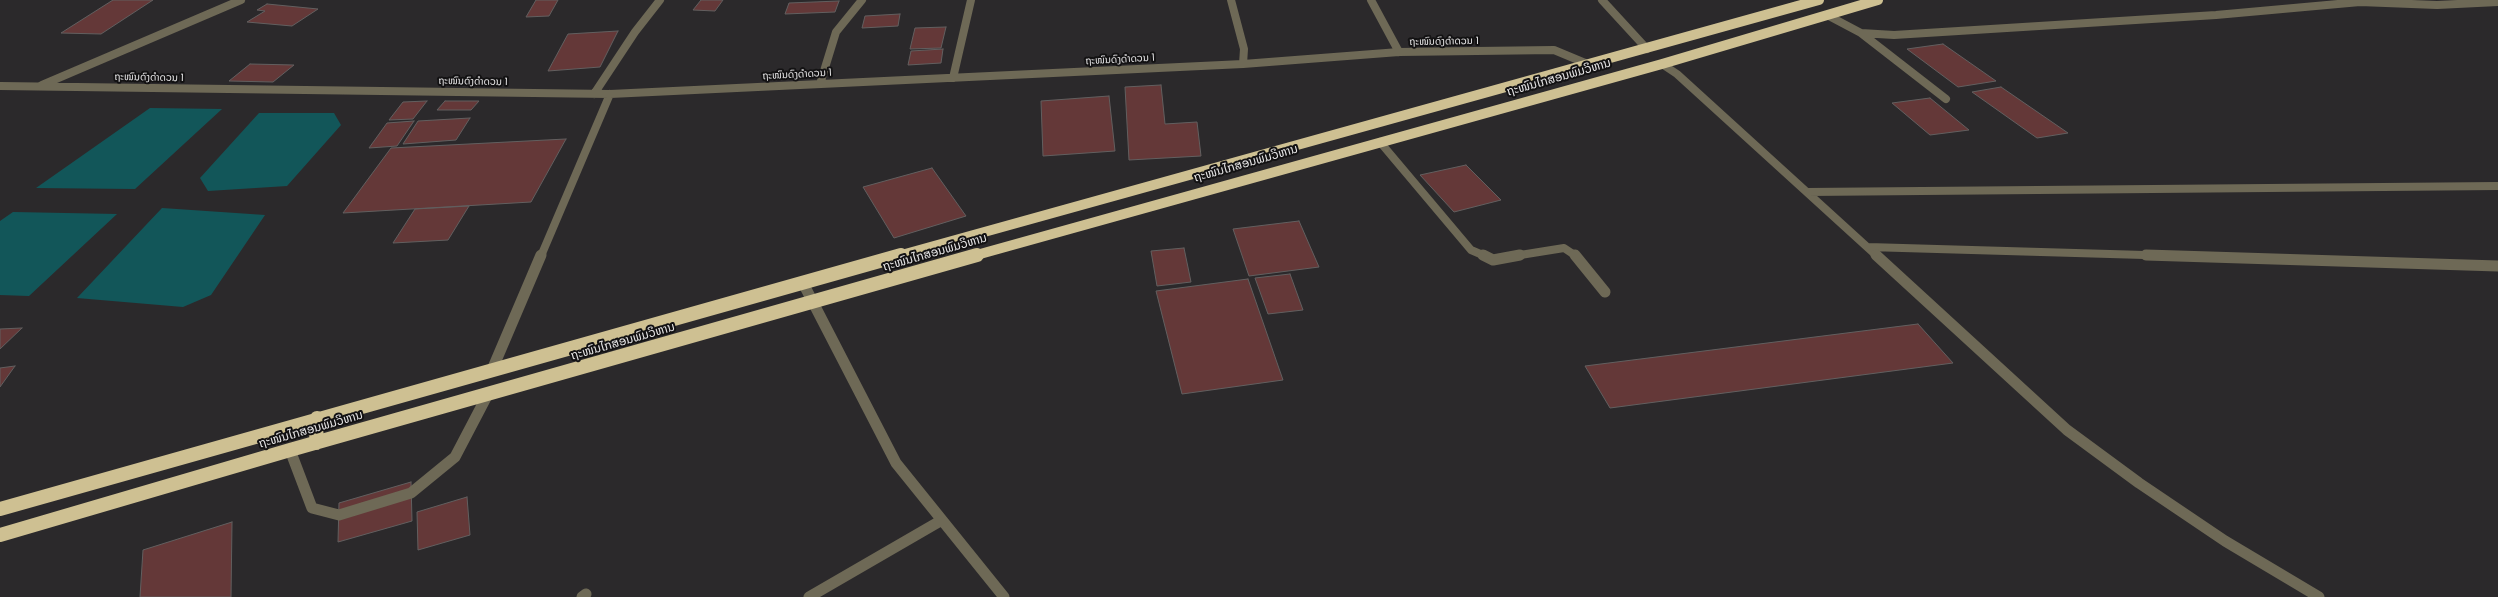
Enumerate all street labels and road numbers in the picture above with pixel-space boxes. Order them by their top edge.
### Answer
street label: ຖະໜົນດົງດຳດວນ 1 [1409,35,1479,49]
street label: ຖະໜົນດົງດຳດວນ 1 [1085,52,1155,68]
street label: ຖະໜົນໄກສອນພົມວິຫານ [1505,56,1613,100]
street label: ຖະໜົນດົງດຳດວນ 1 [762,67,832,83]
street label: ຖະໜົນດົງດຳດວນ 1 [114,71,184,85]
street label: ຖະໜົນດົງດຳດວນ 1 [438,75,508,89]
street label: ຖະໜົນໄກສອນພົມວິຫານ [1192,142,1300,186]
street label: ຖະໜົນໄກສອນພົມວິຫານ [881,231,989,275]
street label: ຖະໜົນໄກສອນພົມວິຫານ [569,320,677,364]
street label: ຖະໜົນໄກສອນພົມວິຫານ [257,408,365,452]

